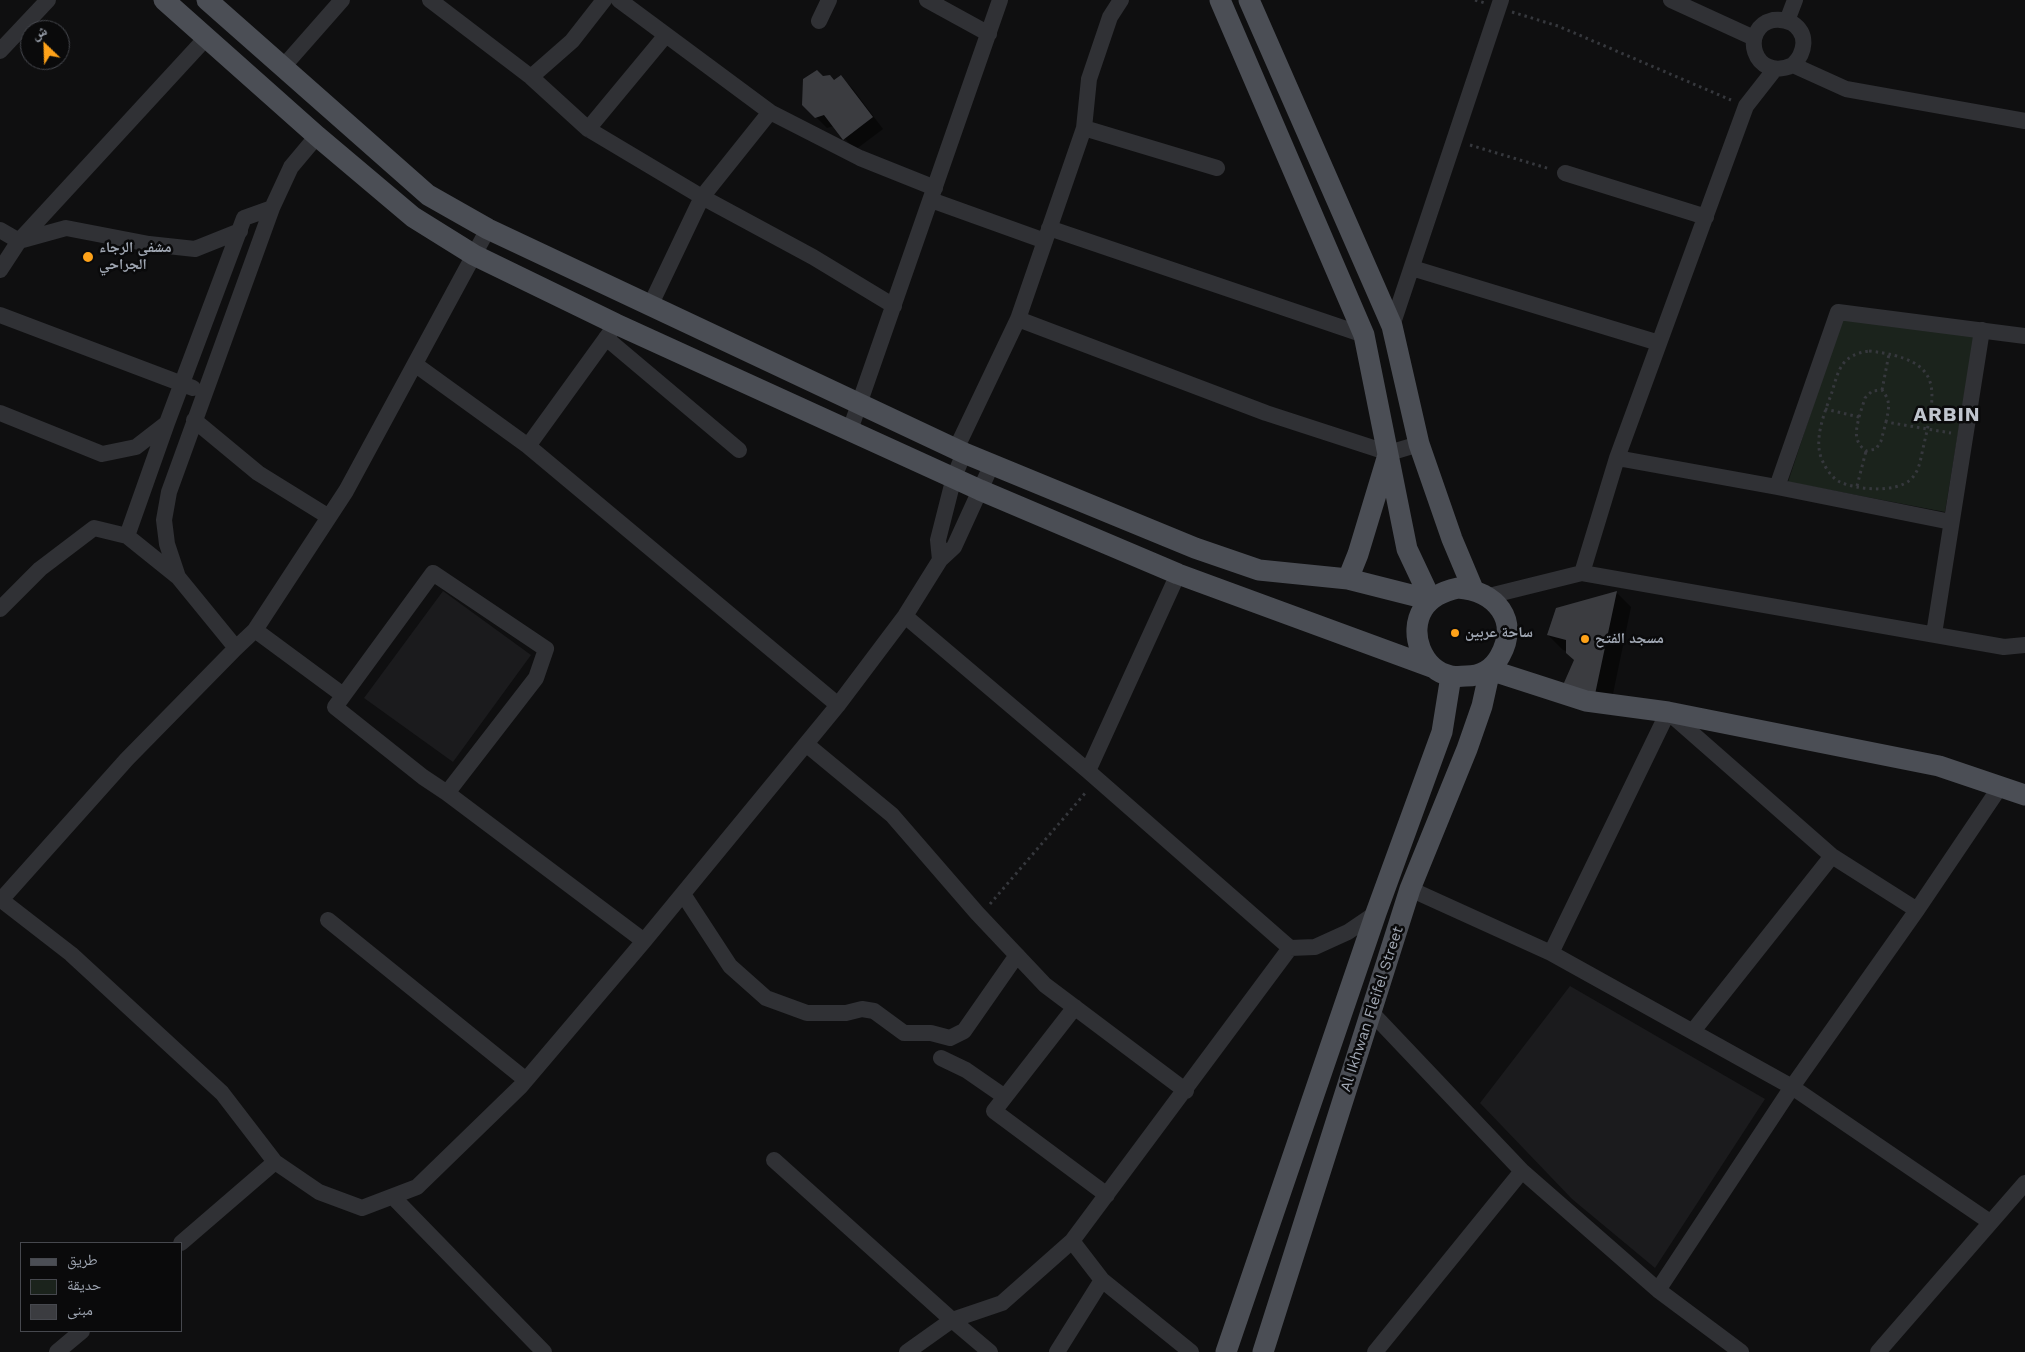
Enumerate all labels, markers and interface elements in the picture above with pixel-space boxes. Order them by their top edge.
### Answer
north arrow [20,20,70,70]
text: ش [29,22,49,43]
place label: مشفى الرجاء الجراحي [99,239,172,274]
marker: مشفى الرجاء الجراحي [81,250,95,264]
district label: ARBIN [1913,403,1981,427]
place label: ساحة عربين [1465,624,1533,642]
marker: ساحة عربين [1449,627,1461,639]
place label: مسجد الفتح [1595,630,1664,648]
marker: مسجد الفتح [1579,633,1591,645]
street label: Al Ikhwan Fleifel Street [1337,924,1407,1094]
legend [20,1242,182,1332]
text: طريق [67,1251,98,1269]
text: حديقة [67,1276,101,1294]
text: مبنى [67,1301,93,1319]

